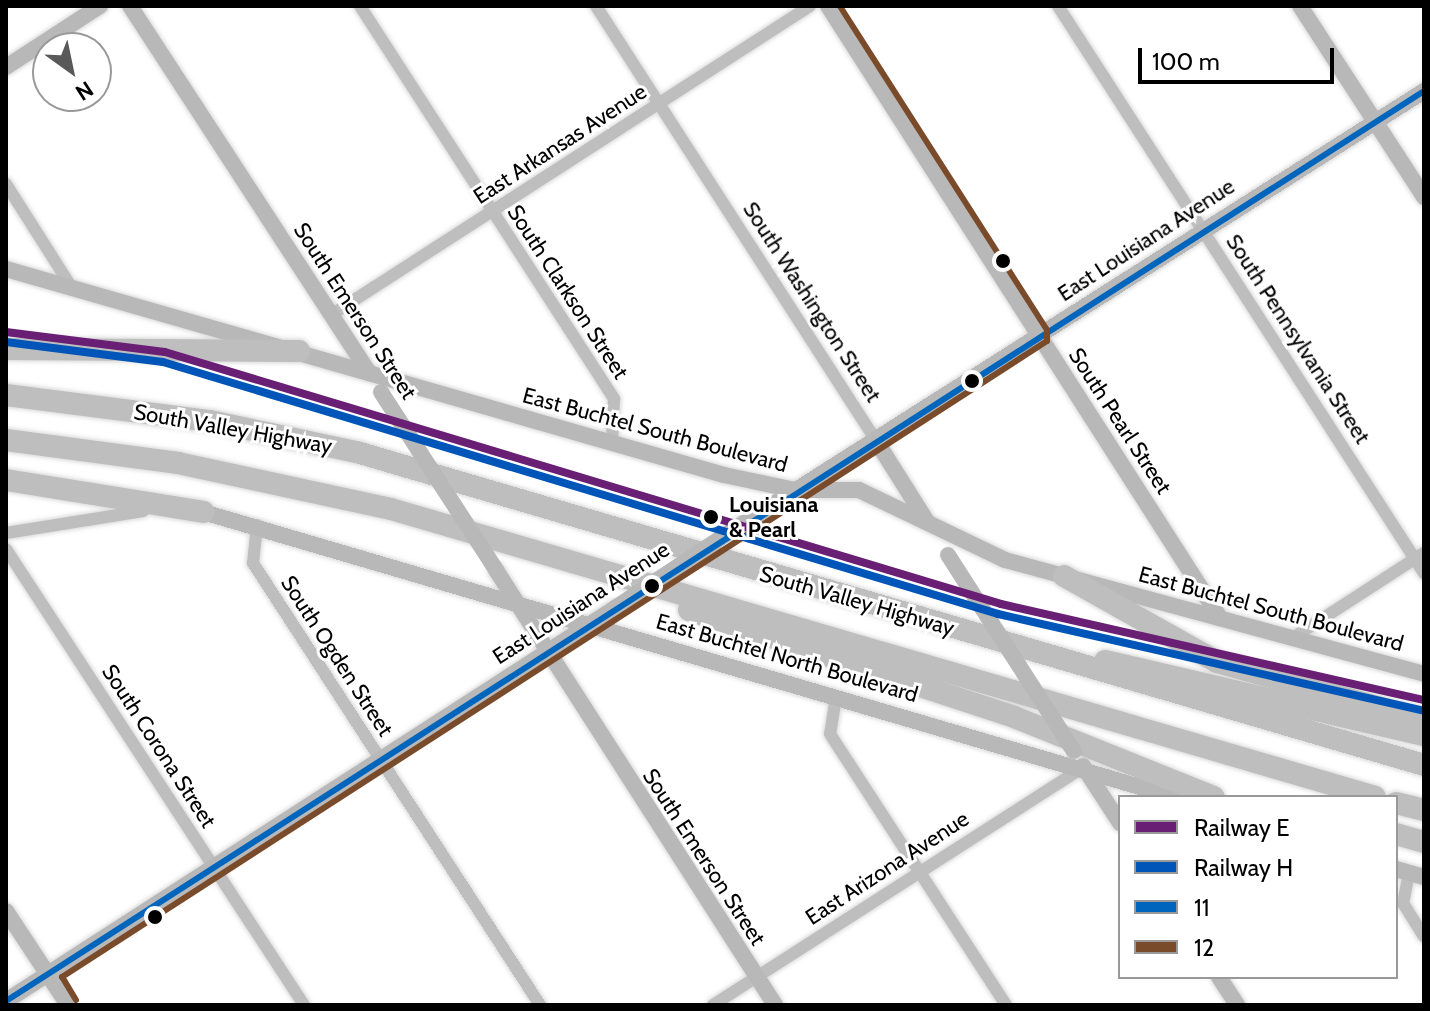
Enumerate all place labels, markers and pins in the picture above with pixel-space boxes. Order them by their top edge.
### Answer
unlabelled marker [995,253,1011,269]
unlabelled marker [964,373,980,389]
place label: Louisiana & Pearl [729,491,818,542]
marker: Louisiana & Pearl [700,506,722,528]
unlabelled marker [644,578,660,594]
unlabelled marker [147,909,163,925]

